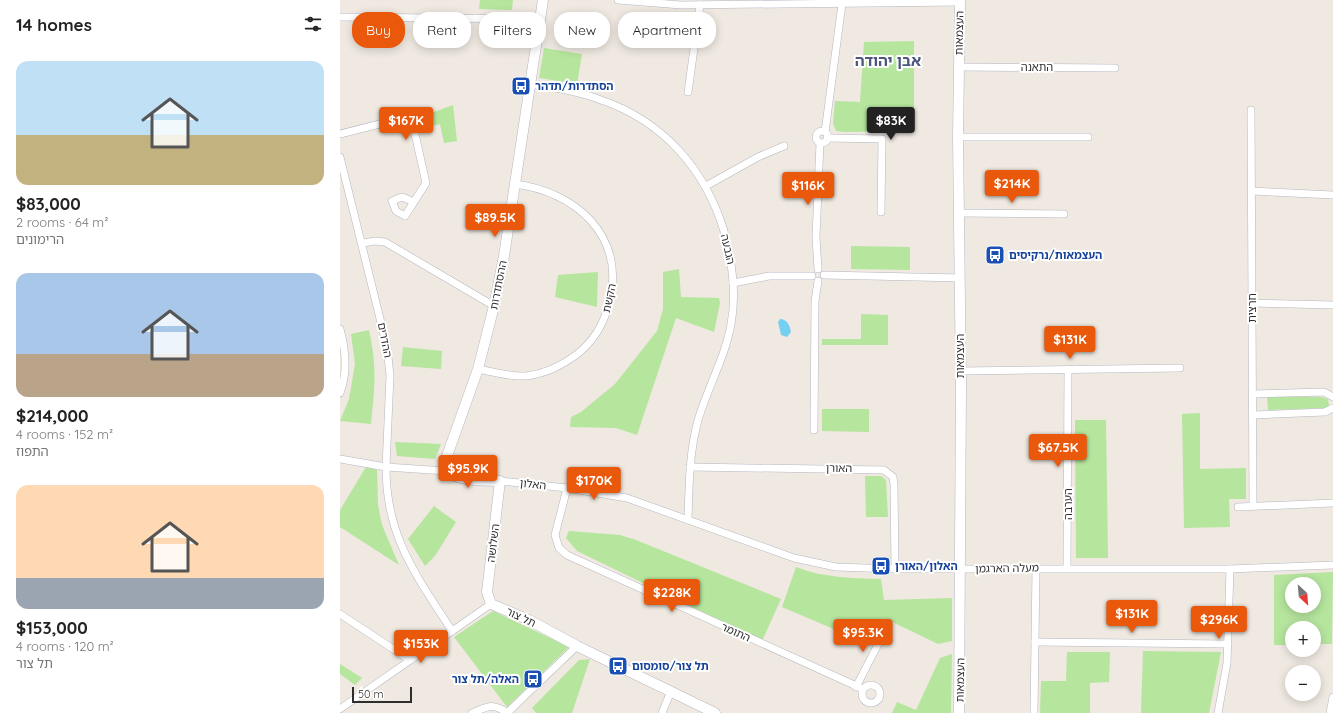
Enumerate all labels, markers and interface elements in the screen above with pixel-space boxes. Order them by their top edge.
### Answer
street label: העצמאות [952,10,966,55]
chip: Buy [352,12,405,48]
chip: Rent [413,12,471,48]
chip: Filters [479,12,546,48]
chip: New [554,12,610,48]
chip: Apartment [618,12,716,48]
icon: filters [302,13,324,35]
text: 14 homes [16,14,92,35]
district label: אבן יהודה [855,51,921,70]
street label: התאנה [1021,60,1053,74]
bus stop icon: הסתדרות/תדהר [510,75,532,97]
place label: הסתדרות/תדהר [535,79,614,93]
icon: home [134,87,206,159]
pin: $167K [378,107,434,141]
pin: $83K [867,107,915,141]
text: $167K [388,112,424,128]
text: $83K [876,112,906,128]
pin: $214K [984,170,1040,204]
pin: $116K [780,172,836,206]
text: $214K [994,175,1030,191]
text: $116K [791,177,825,193]
text: $83,000 [16,193,81,214]
pin: $89.5K [462,204,528,238]
text: $89.5K [475,209,516,225]
text: 2 rooms · 64 m² [16,214,108,230]
text: הרימונים [16,231,64,247]
street label: הגבעה [718,232,738,266]
bus stop icon: העצמאות/נרקיסים [984,244,1006,266]
place label: העצמאות/נרקיסים [1009,248,1102,262]
street label: ההסתדרות [486,259,510,311]
street label: הקשת [599,282,619,314]
street label: חרצית [1245,293,1259,323]
icon: home [134,299,206,371]
street label: ההדרים [375,321,395,359]
pin: $131K [1042,326,1098,360]
text: $131K [1053,331,1087,347]
street label: העצמאות [953,334,967,378]
text: $214,000 [16,405,88,426]
text: 4 rooms · 152 m² [16,426,113,442]
pin: $67.5K [1025,434,1091,468]
text: $67.5K [1038,439,1078,455]
text: התפוז [16,443,49,459]
pin: $95.9K [435,455,501,489]
text: $95.9K [447,460,489,476]
street label: האורן [826,461,852,475]
pin: $170K [566,467,622,501]
text: $170K [576,472,612,488]
street label: האלון [519,476,547,492]
street label: הערבה [1061,488,1075,520]
icon: home [134,511,206,583]
street label: השלושה [484,523,502,563]
bus stop icon: האלון/האורן [870,555,892,577]
place label: האלון/האורן [895,559,958,573]
street label: מעלה הארגמן [975,560,1039,576]
north arrow [1285,577,1321,613]
map controls [1285,577,1321,701]
pin: $228K [644,579,700,613]
text: $228K [653,584,691,600]
pin: $131K [1104,600,1160,634]
street label: תל צור [504,604,538,630]
text: $131K [1115,605,1149,621]
pin: $296K [1191,606,1247,640]
text: $296K [1200,611,1238,627]
text: $153,000 [16,617,88,638]
street label: התומר [719,619,753,645]
pin: $95.3K [830,619,896,653]
button: + [1285,621,1321,657]
text: $95.3K [843,624,883,640]
pin: $153K [393,630,449,664]
text: $153K [403,635,439,651]
text: 4 rooms · 120 m² [16,638,114,654]
text: תל צור [16,655,53,671]
bus stop icon: תל צור/סומסום [607,655,629,677]
street label: העצמאות [953,657,967,702]
place label: תל צור/סומסום [632,659,709,673]
button: − [1285,665,1321,701]
bus stop icon: האלה/תל צור [522,668,544,690]
place label: האלה/תל צור [452,672,519,686]
scale bar [352,685,412,704]
text: 50 m [358,687,384,701]

